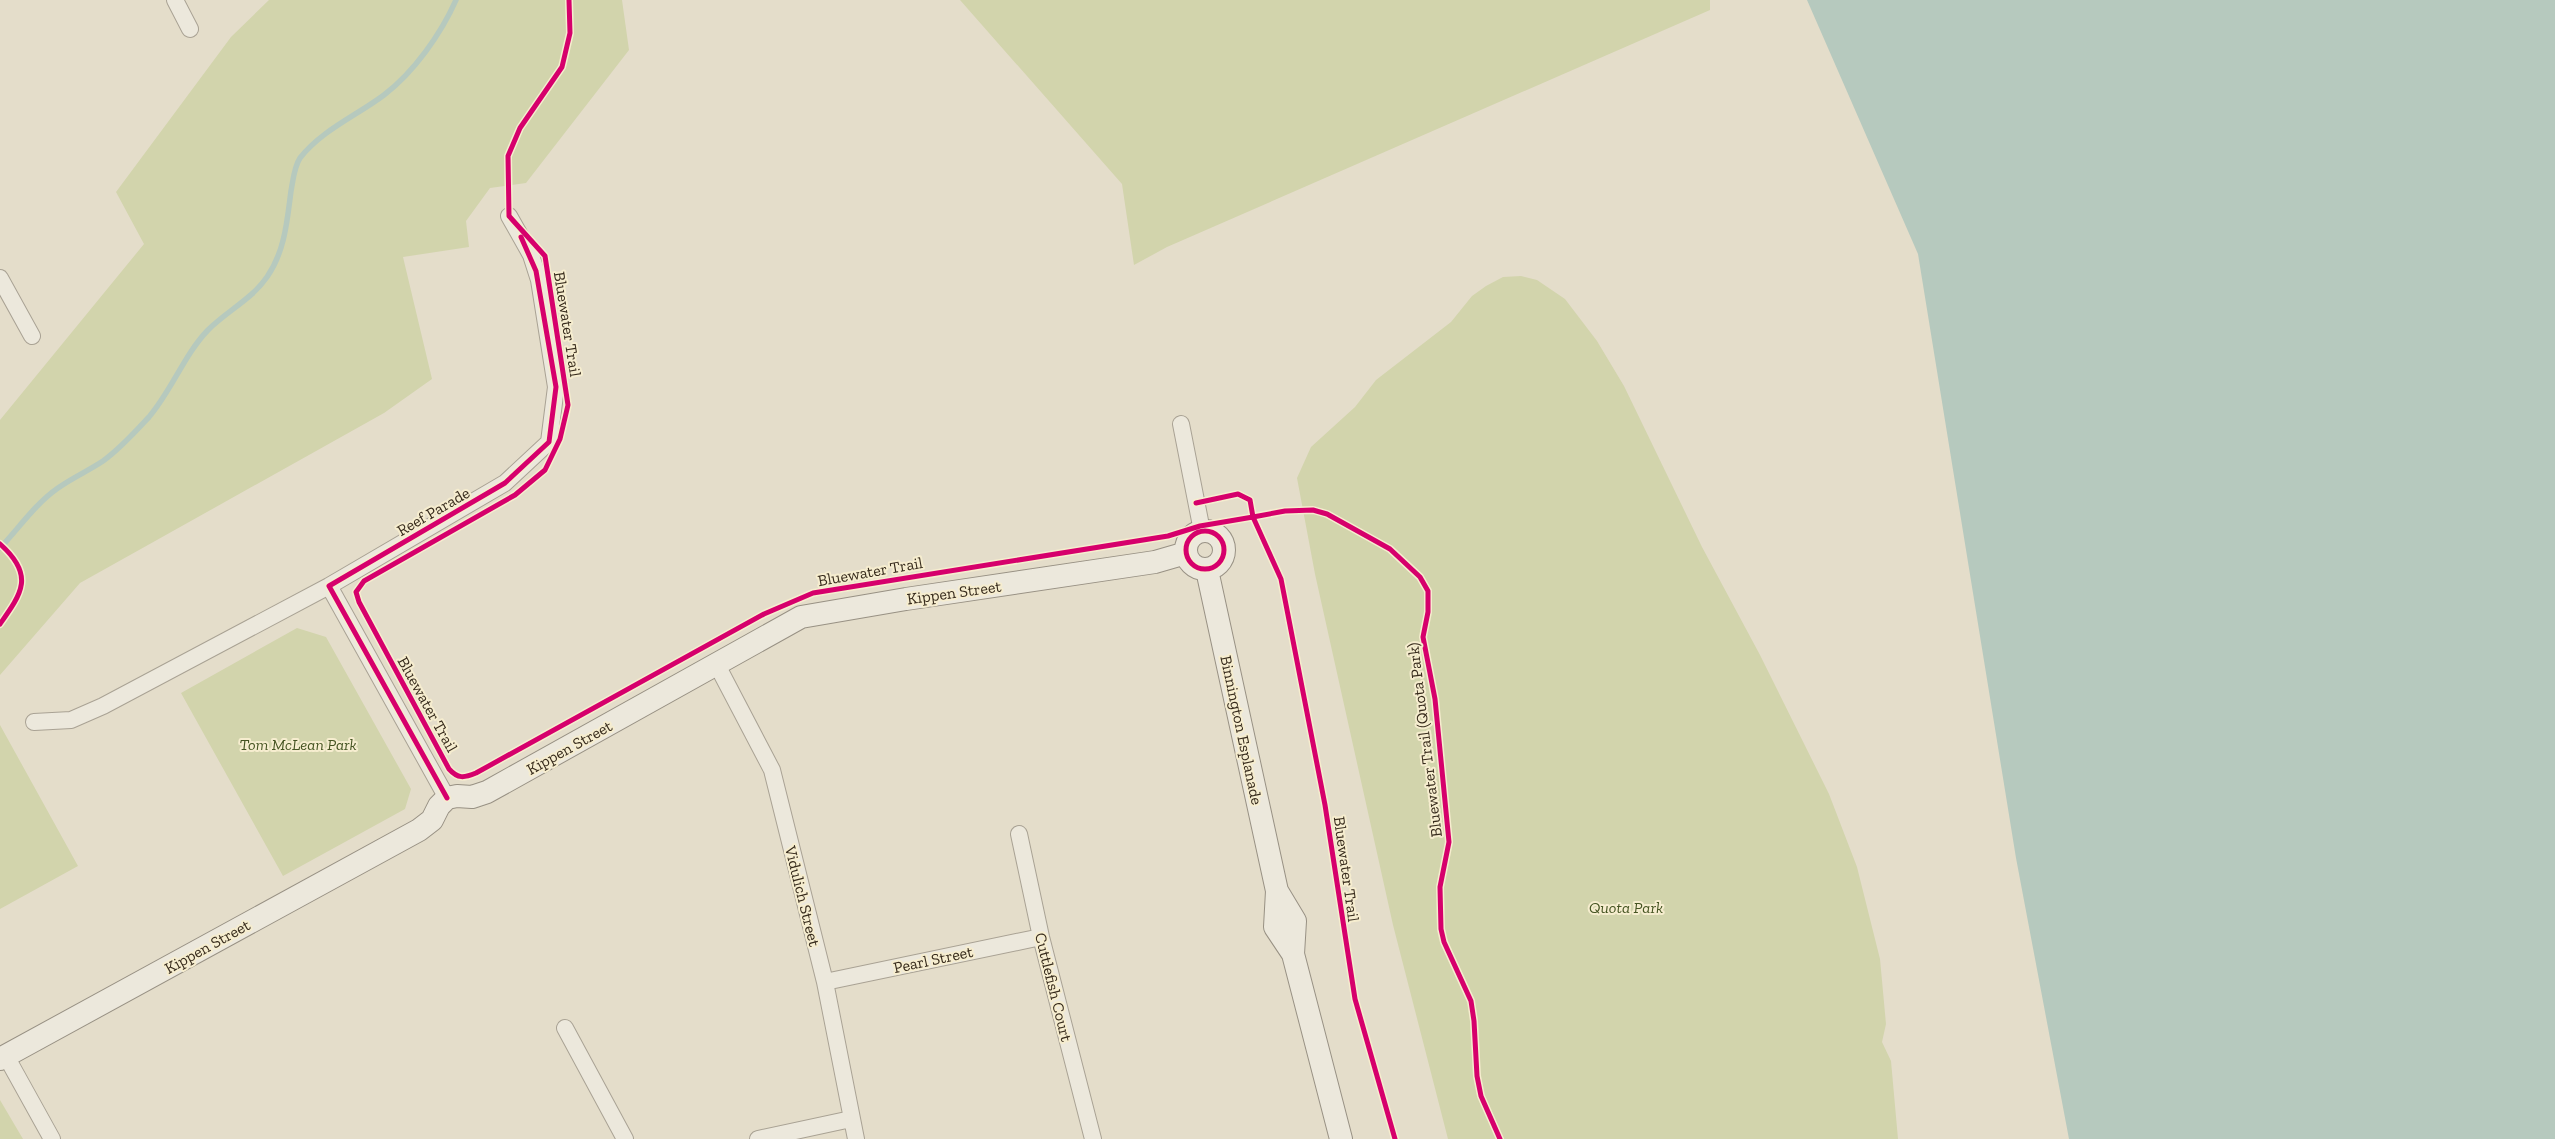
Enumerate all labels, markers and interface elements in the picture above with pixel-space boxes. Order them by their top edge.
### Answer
street label: Bluewater Trail [550,270,585,378]
street label: Reef Parade [393,483,473,540]
street label: Bluewater Trail [816,553,924,590]
street label: Kippen Street [906,576,1002,609]
street label: Bluewater Trail (Quota Park) [1403,642,1446,838]
street label: Bluewater Trail [393,653,462,755]
street label: Binnington Esplanade [1216,654,1267,807]
street label: Kippen Street [523,716,615,779]
park label: Tom McLean Park [239,735,357,754]
street label: Bluewater Trail [1330,815,1363,923]
street label: Vidulich Street [781,843,824,948]
park label: Quota Park [1589,898,1663,917]
street label: Kippen Street [161,915,253,978]
street label: Cuttlefish Court [1031,931,1076,1044]
street label: Pearl Street [892,942,975,977]

